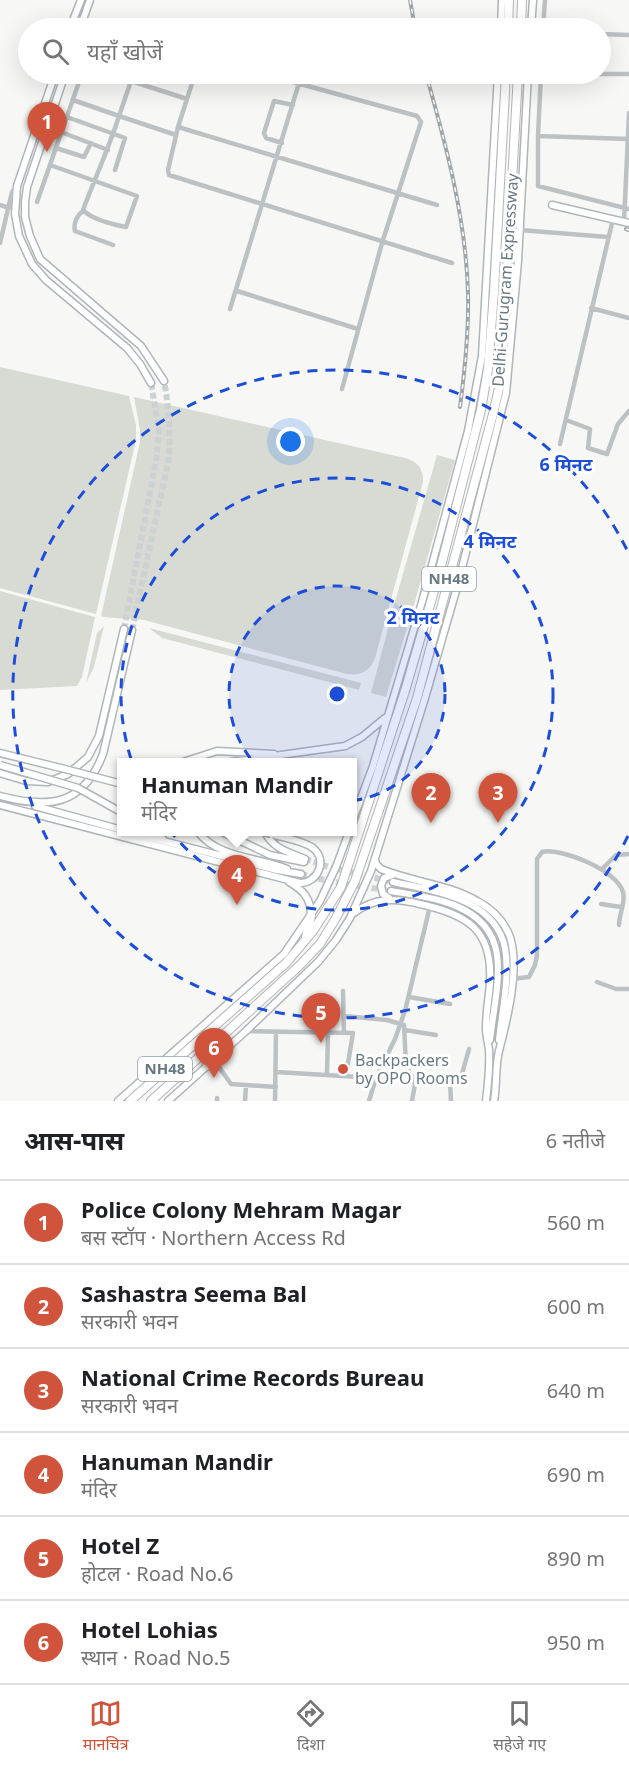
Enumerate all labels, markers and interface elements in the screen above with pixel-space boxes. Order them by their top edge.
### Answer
search box [18,18,611,84]
icon: search [39,35,72,68]
text: यहाँ खोजें [87,36,163,66]
pin: 1 [28,102,66,152]
street label: Delhi-Gurugram Expressway [487,172,523,387]
your location [276,427,305,456]
text: 6 मिनट [540,452,593,476]
text: 4 मिनट [464,529,517,553]
road number: NH48 [422,567,476,591]
text: 2 मिनट [387,605,440,629]
centre of rings [327,684,347,704]
popup [117,758,357,836]
text: Hanuman Mandir [141,769,333,799]
pin: 2 [412,774,450,823]
pin: 3 [478,774,518,823]
text: मंदिर [141,799,177,826]
pin: 4 [218,856,256,905]
pin: 5 [302,994,340,1043]
pin: 6 [194,1028,234,1078]
place label: Backpackers by OPO Rooms [355,1049,468,1089]
road number: NH48 [138,1057,192,1081]
marker: Backpackers by OPO Rooms [336,1062,350,1076]
text: आस-पास [24,1122,124,1158]
text: 6 नतीजे [546,1127,605,1154]
text: Police Colony Mehram Magar [81,1194,401,1224]
text: 1 [38,1209,49,1236]
text: 560 m [547,1209,605,1236]
text: बस स्टॉप · Northern Access Rd [81,1224,346,1251]
text: Sashastra Seema Bal [81,1278,307,1308]
text: 2 [38,1293,49,1320]
text: 600 m [547,1293,605,1320]
text: सरकारी भवन [81,1308,178,1335]
text: National Crime Records Bureau [81,1362,424,1392]
text: 3 [38,1377,49,1404]
text: 640 m [547,1377,605,1404]
text: सरकारी भवन [81,1392,178,1419]
text: Hanuman Mandir [81,1446,273,1476]
text: 4 [38,1461,49,1488]
text: 690 m [547,1461,605,1488]
text: मंदिर [81,1476,117,1503]
text: Hotel Z [81,1530,159,1560]
text: 5 [38,1545,49,1572]
text: 890 m [547,1545,605,1572]
text: होटल · Road No.6 [81,1560,234,1587]
text: Hotel Lohias [81,1614,218,1644]
text: 6 [38,1629,49,1656]
text: 950 m [547,1629,605,1656]
text: स्थान · Road No.5 [81,1644,231,1671]
tab: मानचित्र [83,1697,129,1755]
tab: दिशा [294,1697,327,1755]
tab: सहेजे गए [493,1697,546,1755]

